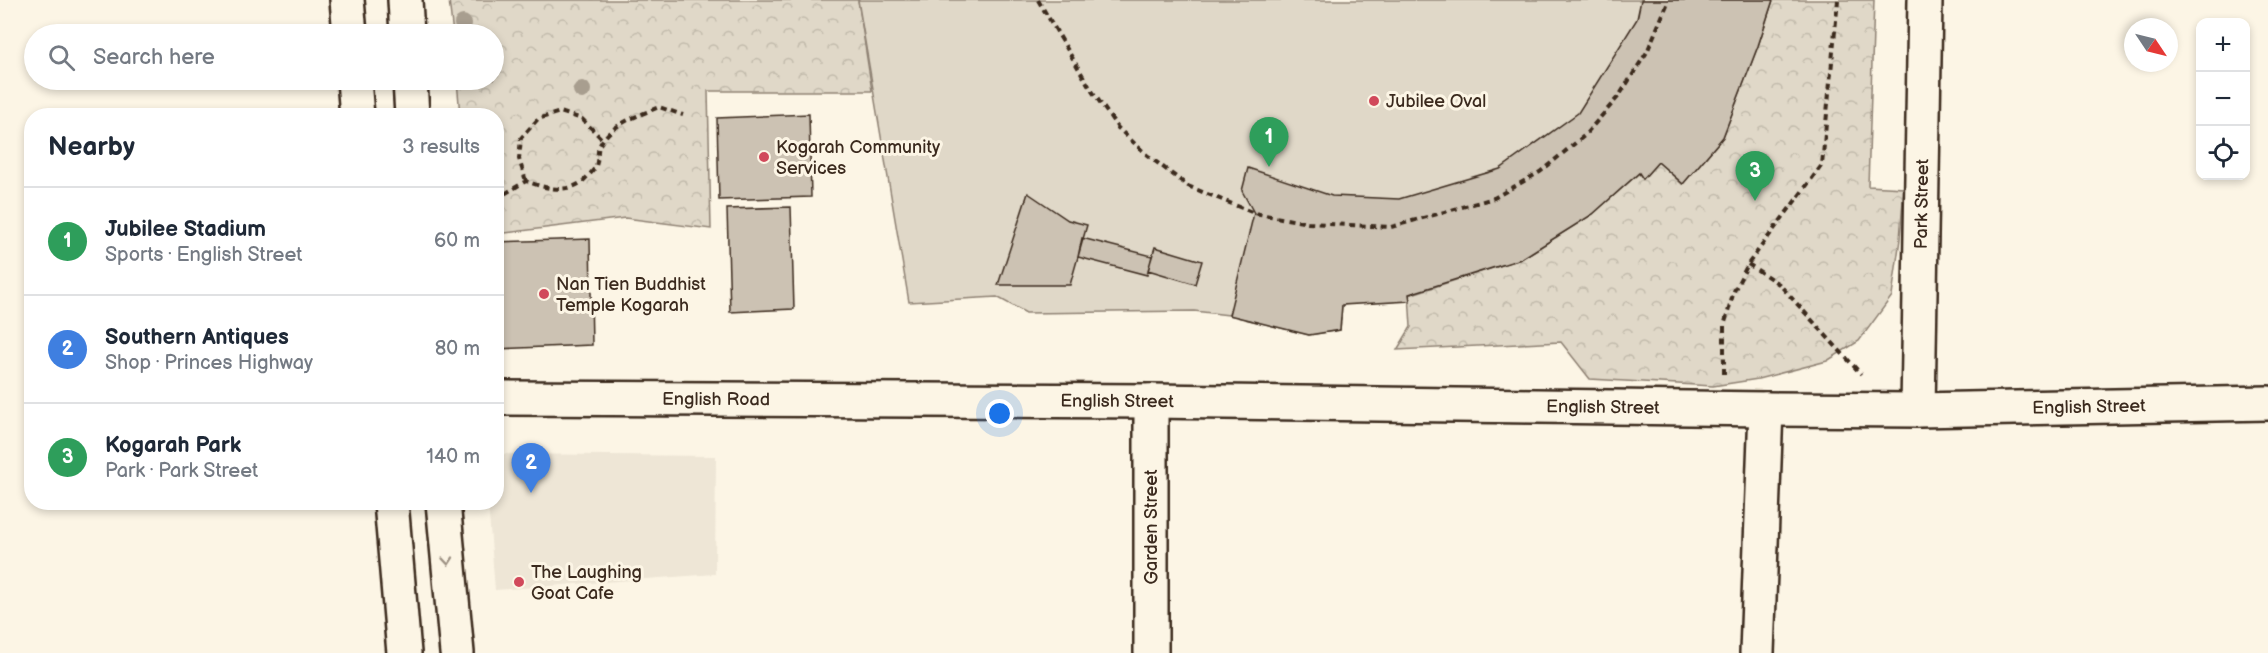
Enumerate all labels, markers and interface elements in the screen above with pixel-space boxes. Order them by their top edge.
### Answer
north arrow [2124,18,2178,72]
map controls [2196,18,2250,180]
button: + [2196,18,2250,72]
search box [24,24,504,90]
icon: search [45,41,78,74]
text: Search here [93,44,215,71]
button: − [2196,72,2250,126]
place label: Jubilee Oval [1386,91,1486,112]
marker: Jubilee Oval [1367,94,1381,108]
pin: 1 [1250,118,1288,167]
button: locate [2196,126,2250,180]
text: Nearby [48,132,135,163]
text: 3 results [402,135,480,159]
place label: Kogarah Community Services [776,137,941,179]
marker: Kogarah Community Services [757,150,771,164]
pin: 3 [1736,152,1774,201]
street label: Park Street [1910,158,1933,249]
text: Jubilee Stadium [105,216,266,243]
text: 1 [63,229,72,253]
text: 60 m [434,229,480,253]
text: Sports · English Street [105,243,302,267]
place label: Nan Tien Buddhist Temple Kogarah [556,274,706,316]
marker: Nan Tien Buddhist Temple Kogarah [537,287,551,301]
text: Southern Antiques [105,324,289,351]
text: 2 [62,337,73,361]
text: 80 m [435,337,480,361]
text: Shop · Princes Highway [105,351,313,375]
street label: English Road [662,388,770,410]
street label: English Street [1060,390,1174,412]
street label: English Street [2032,395,2146,418]
street label: English Street [1546,396,1660,418]
your location [985,399,1014,428]
text: Kogarah Park [105,432,241,459]
pin: 2 [512,444,550,493]
text: 3 [62,445,73,469]
text: 140 m [426,445,480,469]
text: Park · Park Street [105,459,258,483]
street label: Garden Street [1141,469,1162,584]
one-way arrow [441,556,454,565]
place label: The Laughing Goat Cafe [531,562,642,604]
marker: The Laughing Goat Cafe [512,575,526,589]

